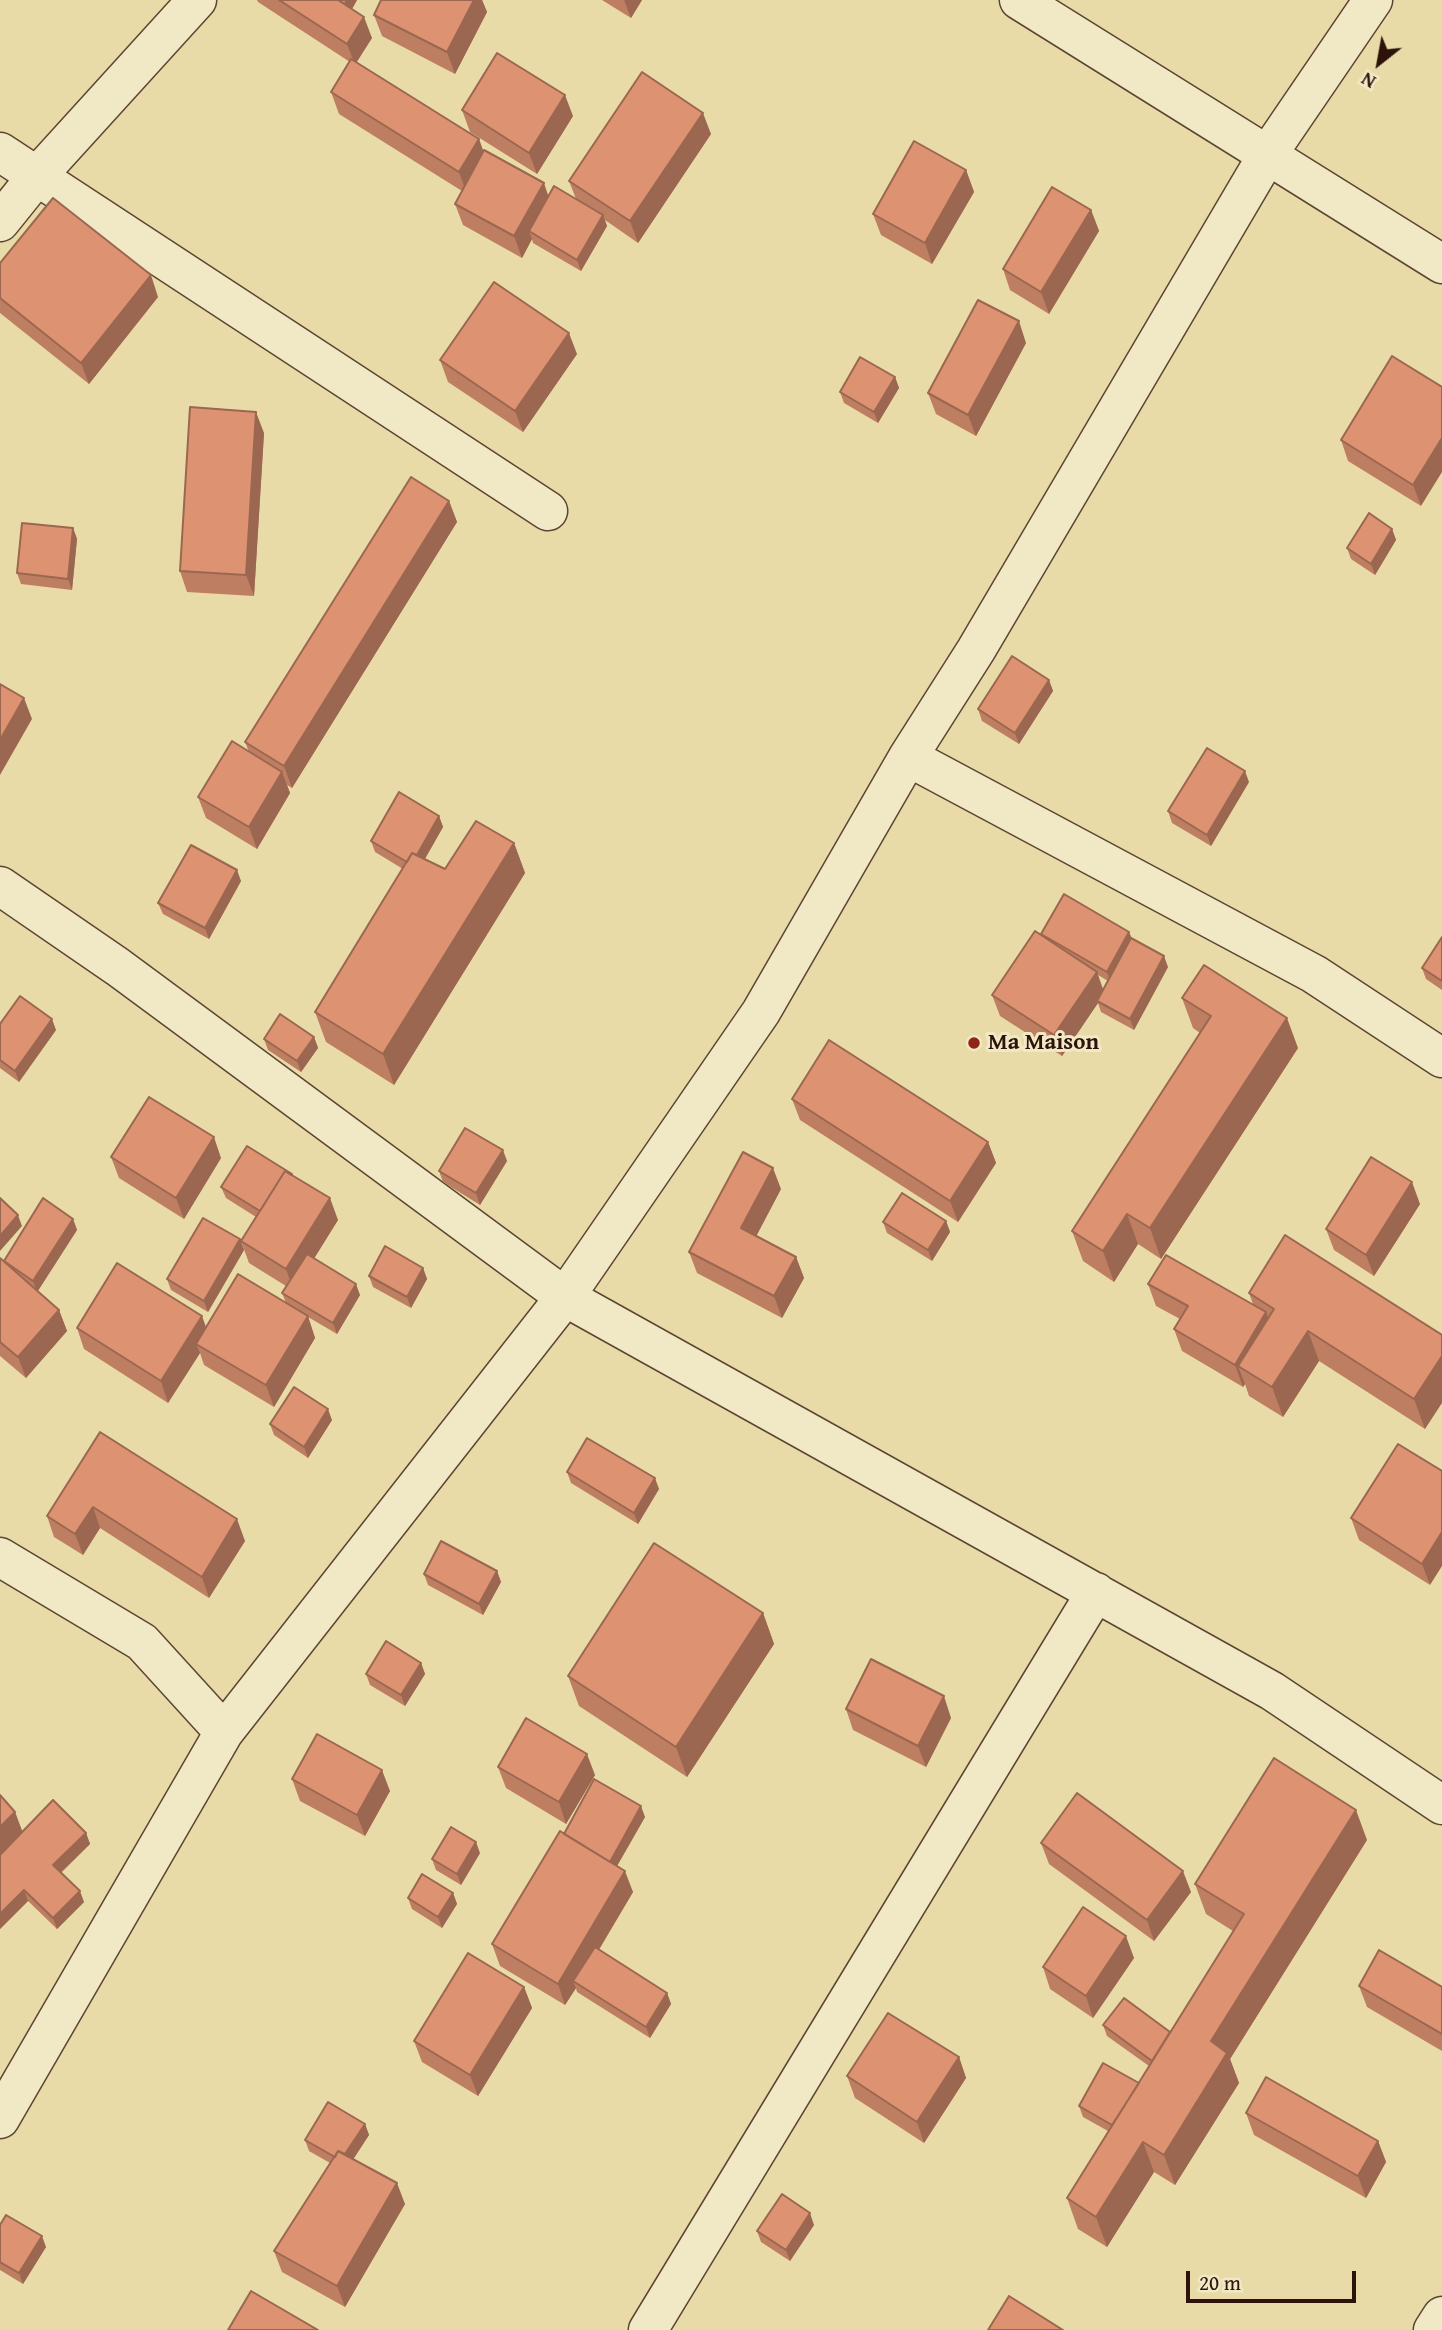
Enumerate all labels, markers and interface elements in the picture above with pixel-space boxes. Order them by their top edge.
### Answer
north arrow [1344,28,1414,98]
text: N [1356,66,1381,96]
place label: Ma Maison [988,1029,1099,1057]
marker: Ma Maison [966,1035,982,1051]
scale bar [1190,2256,1360,2300]
text: 20 m [1199,2267,1241,2298]

